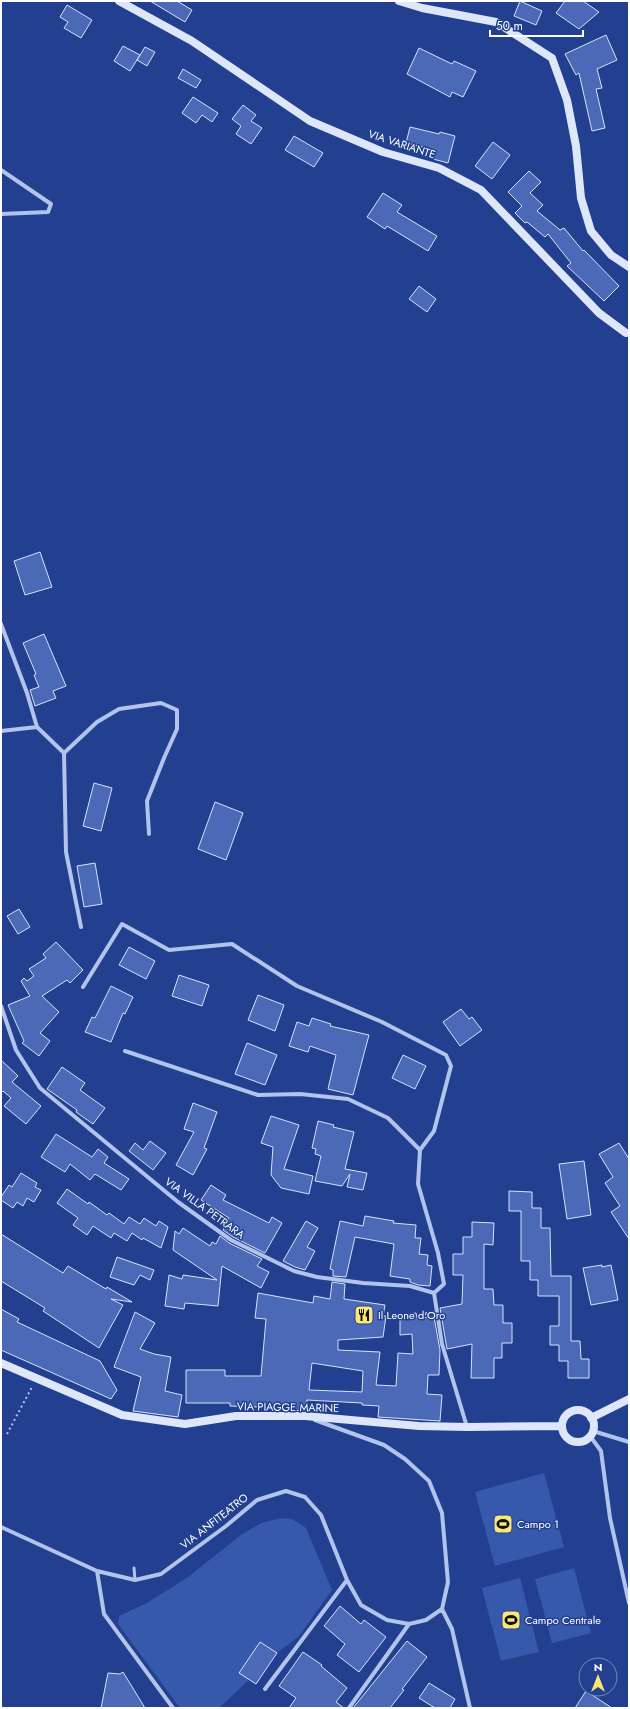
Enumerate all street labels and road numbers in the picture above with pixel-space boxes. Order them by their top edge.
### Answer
street label: VIA VARIANTE [366,126,438,162]
street label: VIA VILLA PETRARA [162,1174,249,1243]
street label: VIA PIAGGE MARINE [237,1398,339,1416]
street label: VIA ANFITEATRO [177,1489,252,1553]

